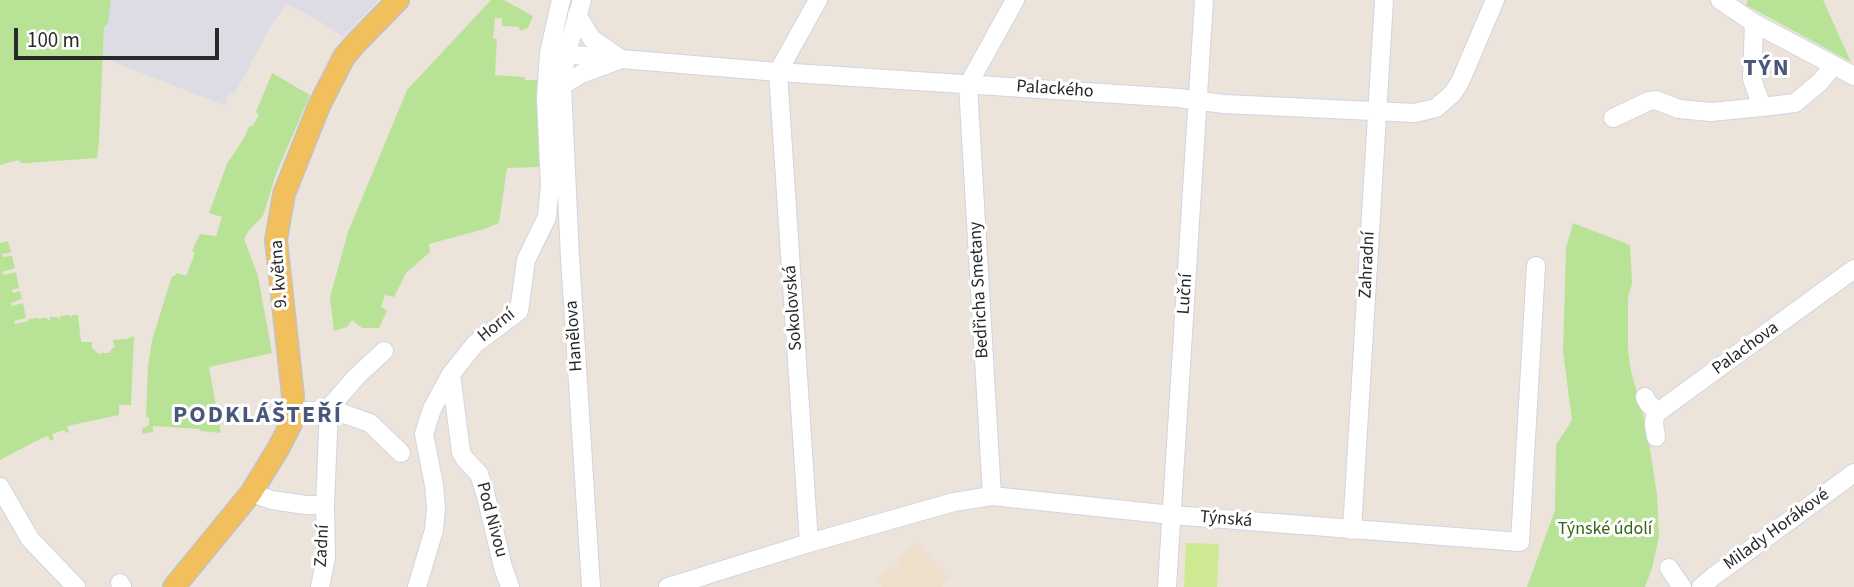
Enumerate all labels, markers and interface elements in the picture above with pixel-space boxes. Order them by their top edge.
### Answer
scale bar [18,14,222,58]
text: 100 m [27,25,80,55]
district label: TÝN [1744,56,1790,84]
street label: Palackého [1016,77,1094,103]
street label: Bedřicha Smetany [966,221,994,359]
street label: Zahradní [1355,231,1381,299]
street label: 9. května [267,239,293,309]
street label: Sokolovská [780,264,808,352]
street label: Luční [1174,273,1198,315]
street label: Hanělova [562,300,588,372]
street label: Horní [474,304,520,348]
street label: Palachova [1709,318,1783,380]
district label: PODKLÁŠTEŘÍ [174,403,342,431]
street label: Pod Nivou [471,480,511,560]
street label: Milady Horákové [1720,484,1834,576]
street label: Týnská [1199,507,1253,533]
park label: Týnské údolí [1558,519,1652,541]
street label: Zadní [311,524,335,568]

